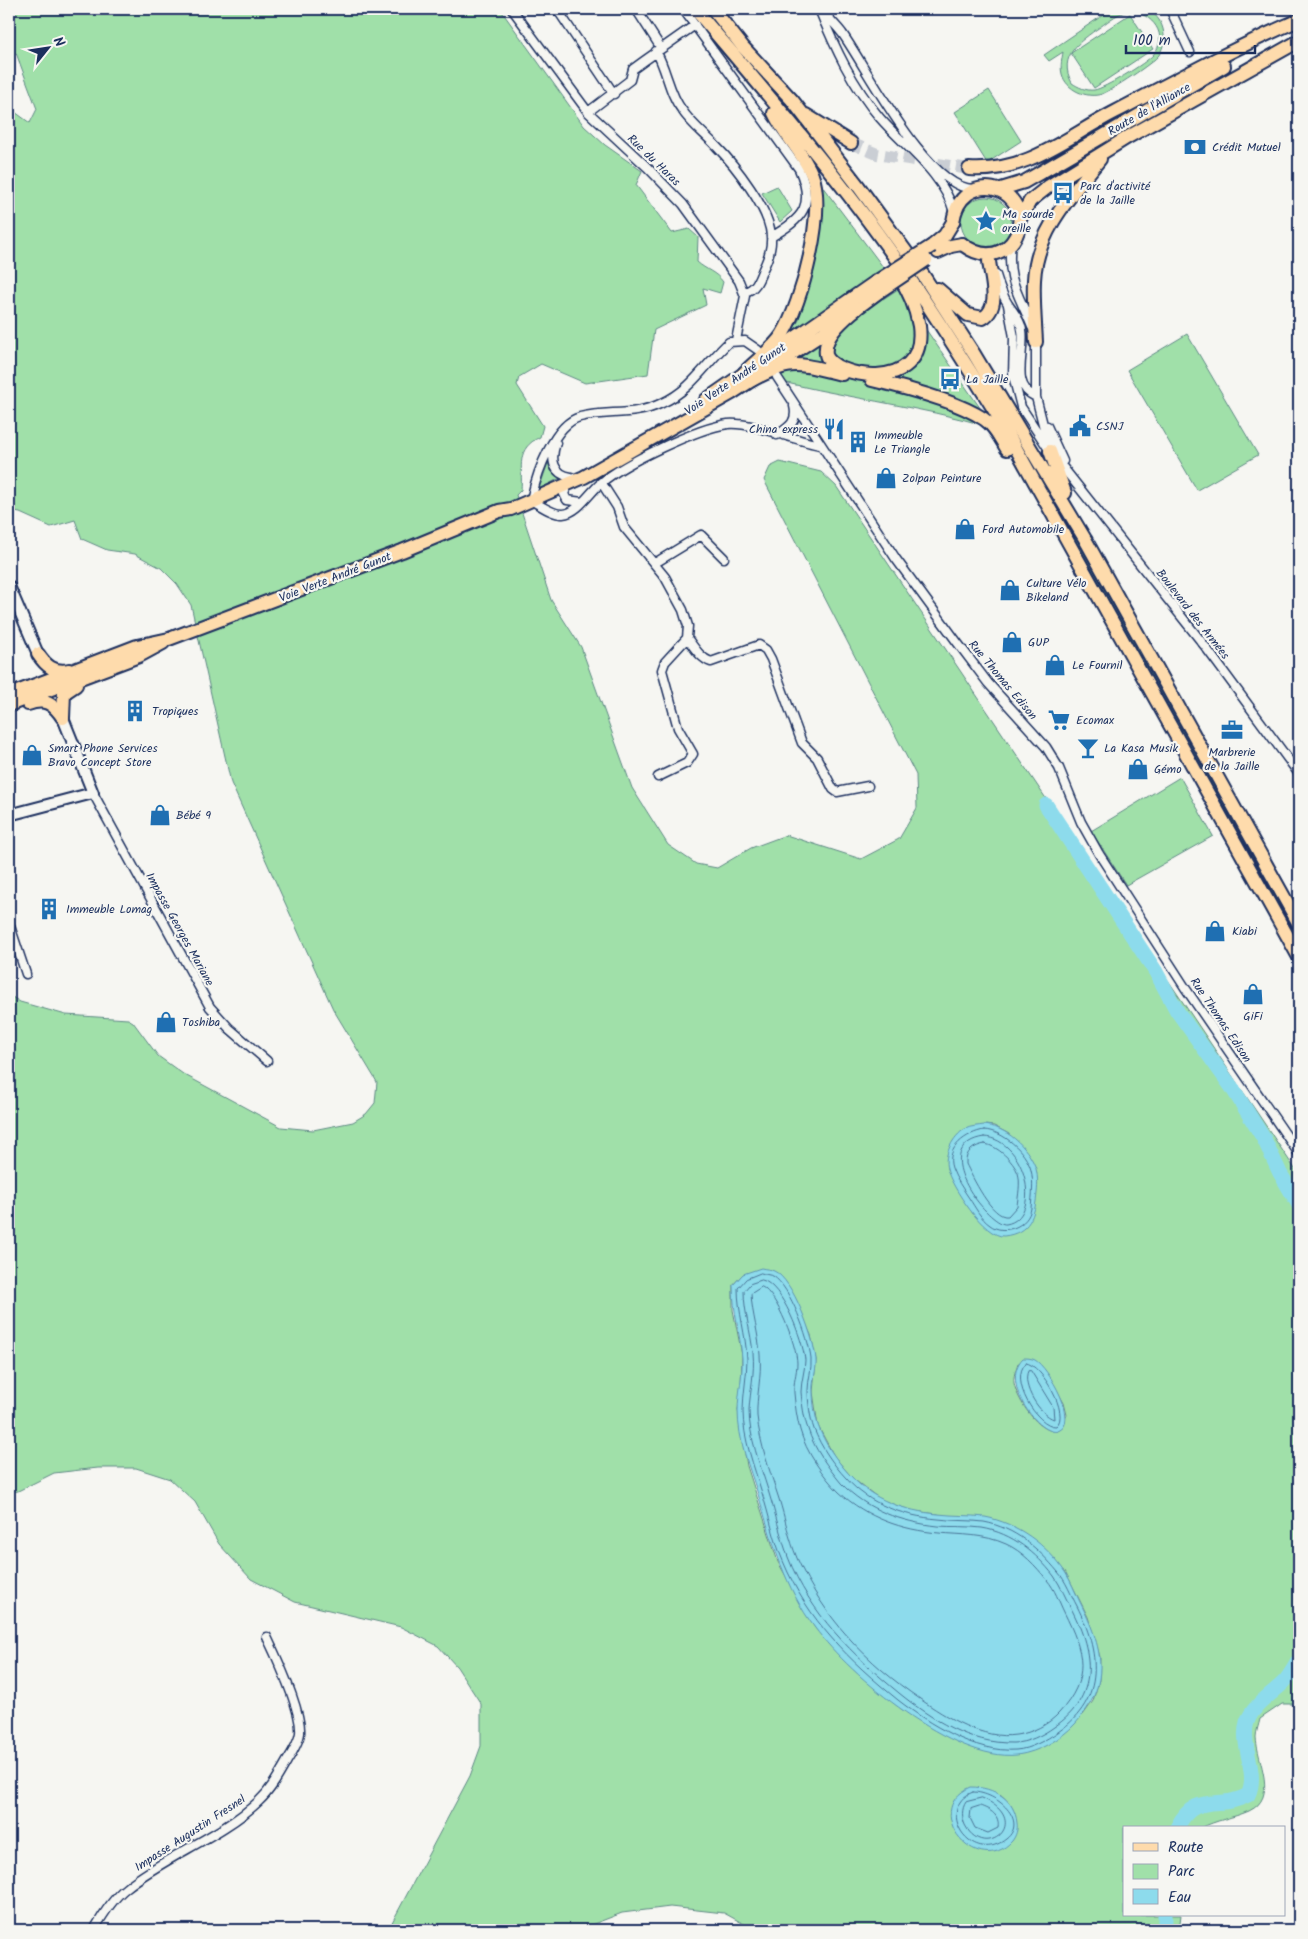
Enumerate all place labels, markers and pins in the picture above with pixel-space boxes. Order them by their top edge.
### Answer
bank icon: Crédit Mutuel [1182,134,1208,160]
place label: Crédit Mutuel [1212,138,1281,157]
place label: Parc d'activité de la Jaille [1080,177,1151,210]
bus stop icon: Parc d'activité de la Jaille [1050,180,1076,206]
place label: Ma sourde oreille [1002,205,1054,238]
place icon: Ma sourde oreille [973,208,999,234]
bus stop icon: La Jaille [937,366,963,392]
place label: La Jaille [966,370,1009,389]
public building icon: CSNJ [1067,413,1093,439]
restaurant icon: China express [821,416,847,442]
place label: CSNJ [1096,417,1124,436]
place label: China express [749,420,818,439]
place label: Immeuble Le Triangle [874,426,931,459]
building icon: Immeuble Le Triangle [845,429,871,455]
shop icon: Zolpan Peinture [873,465,899,491]
place label: Zolpan Peinture [902,469,982,488]
shop icon: Ford Automobile [952,516,978,542]
place label: Ford Automobile [982,520,1065,539]
place label: Culture Vélo Bikeland [1026,574,1087,607]
shop icon: Culture Vélo Bikeland [997,577,1023,603]
shop icon: GUP [999,629,1025,655]
place label: GUP [1028,633,1050,652]
shop icon: Le Fournil [1042,652,1068,678]
place label: Le Fournil [1072,656,1122,675]
building icon: Tropiques [122,698,148,724]
place label: Tropiques [152,702,198,721]
supermarket icon: Ecomax [1046,707,1072,733]
place label: Ecomax [1076,711,1115,730]
office icon: Marbrerie de la Jaille [1219,717,1245,743]
bar icon: La Kasa Musik [1075,735,1101,761]
place label: Smart Phone Services Bravo Concept Store [48,739,158,772]
place label: La Kasa Musik [1104,739,1178,758]
shop icon: Smart Phone Services Bravo Concept Store [19,742,45,768]
place label: Marbrerie de la Jaille [1205,743,1260,776]
shop icon: Gémo [1125,756,1151,782]
place label: Gémo [1154,760,1182,779]
shop icon: Bébé 9 [147,802,173,828]
place label: Bébé 9 [176,806,211,825]
building icon: Immeuble Lomag [36,896,62,922]
place label: Immeuble Lomag [66,900,153,919]
shop icon: Kiabi [1202,918,1228,944]
place label: Kiabi [1232,922,1258,941]
shop icon: GiFi [1240,981,1266,1007]
place label: GiFi [1243,1007,1264,1026]
shop icon: Toshiba [153,1009,179,1035]
place label: Toshiba [182,1013,221,1032]

